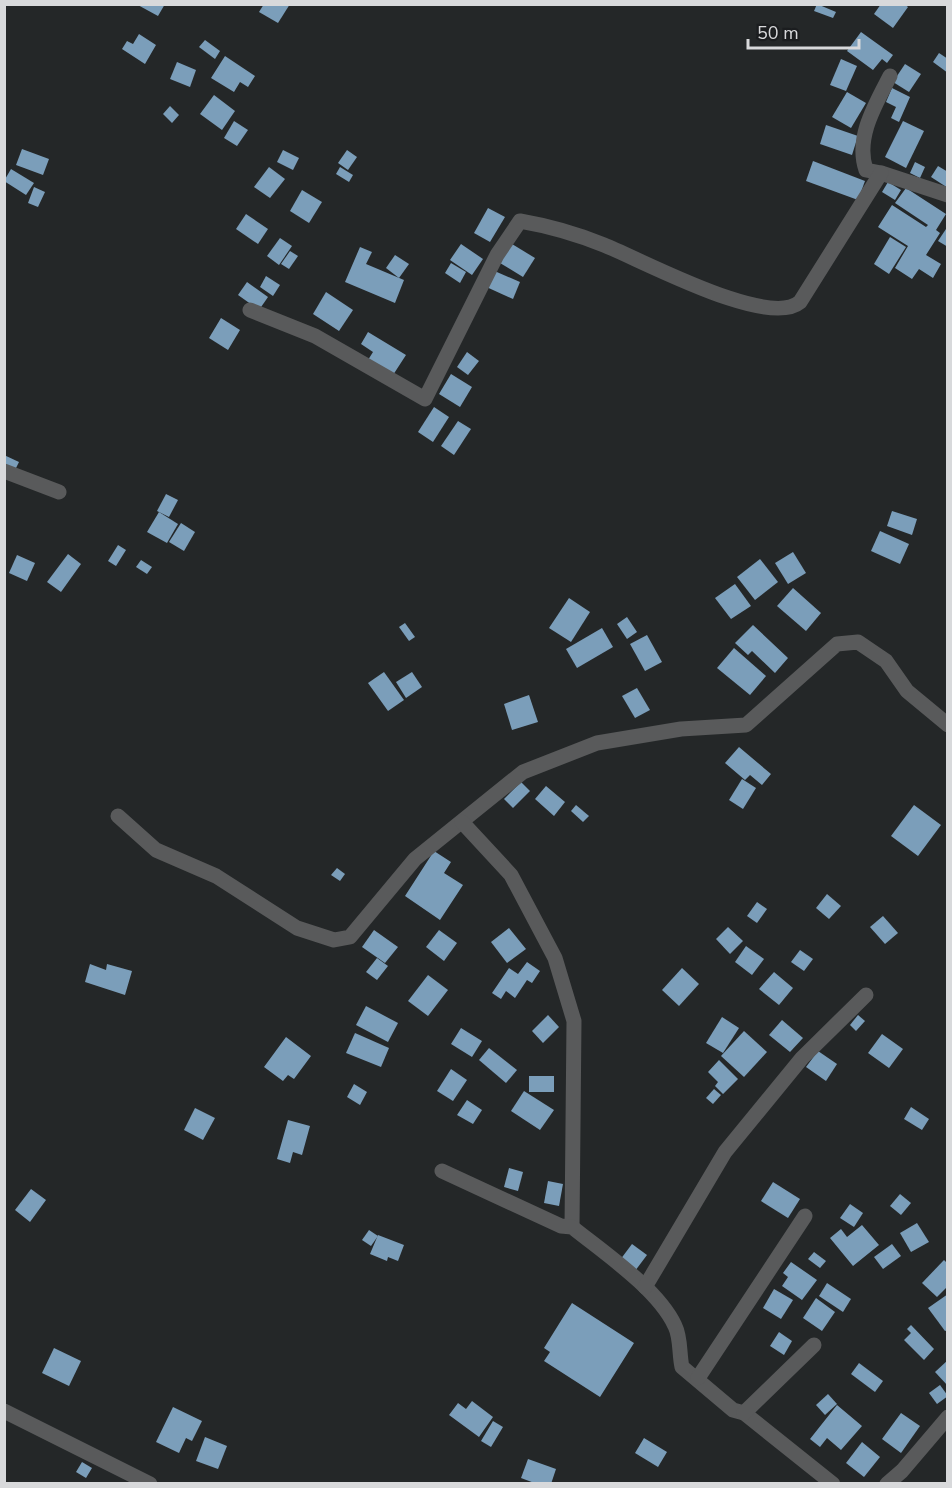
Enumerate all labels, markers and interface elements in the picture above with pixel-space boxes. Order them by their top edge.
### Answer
scale bar [748,12,859,50]
text: 50 m [757,21,799,45]

